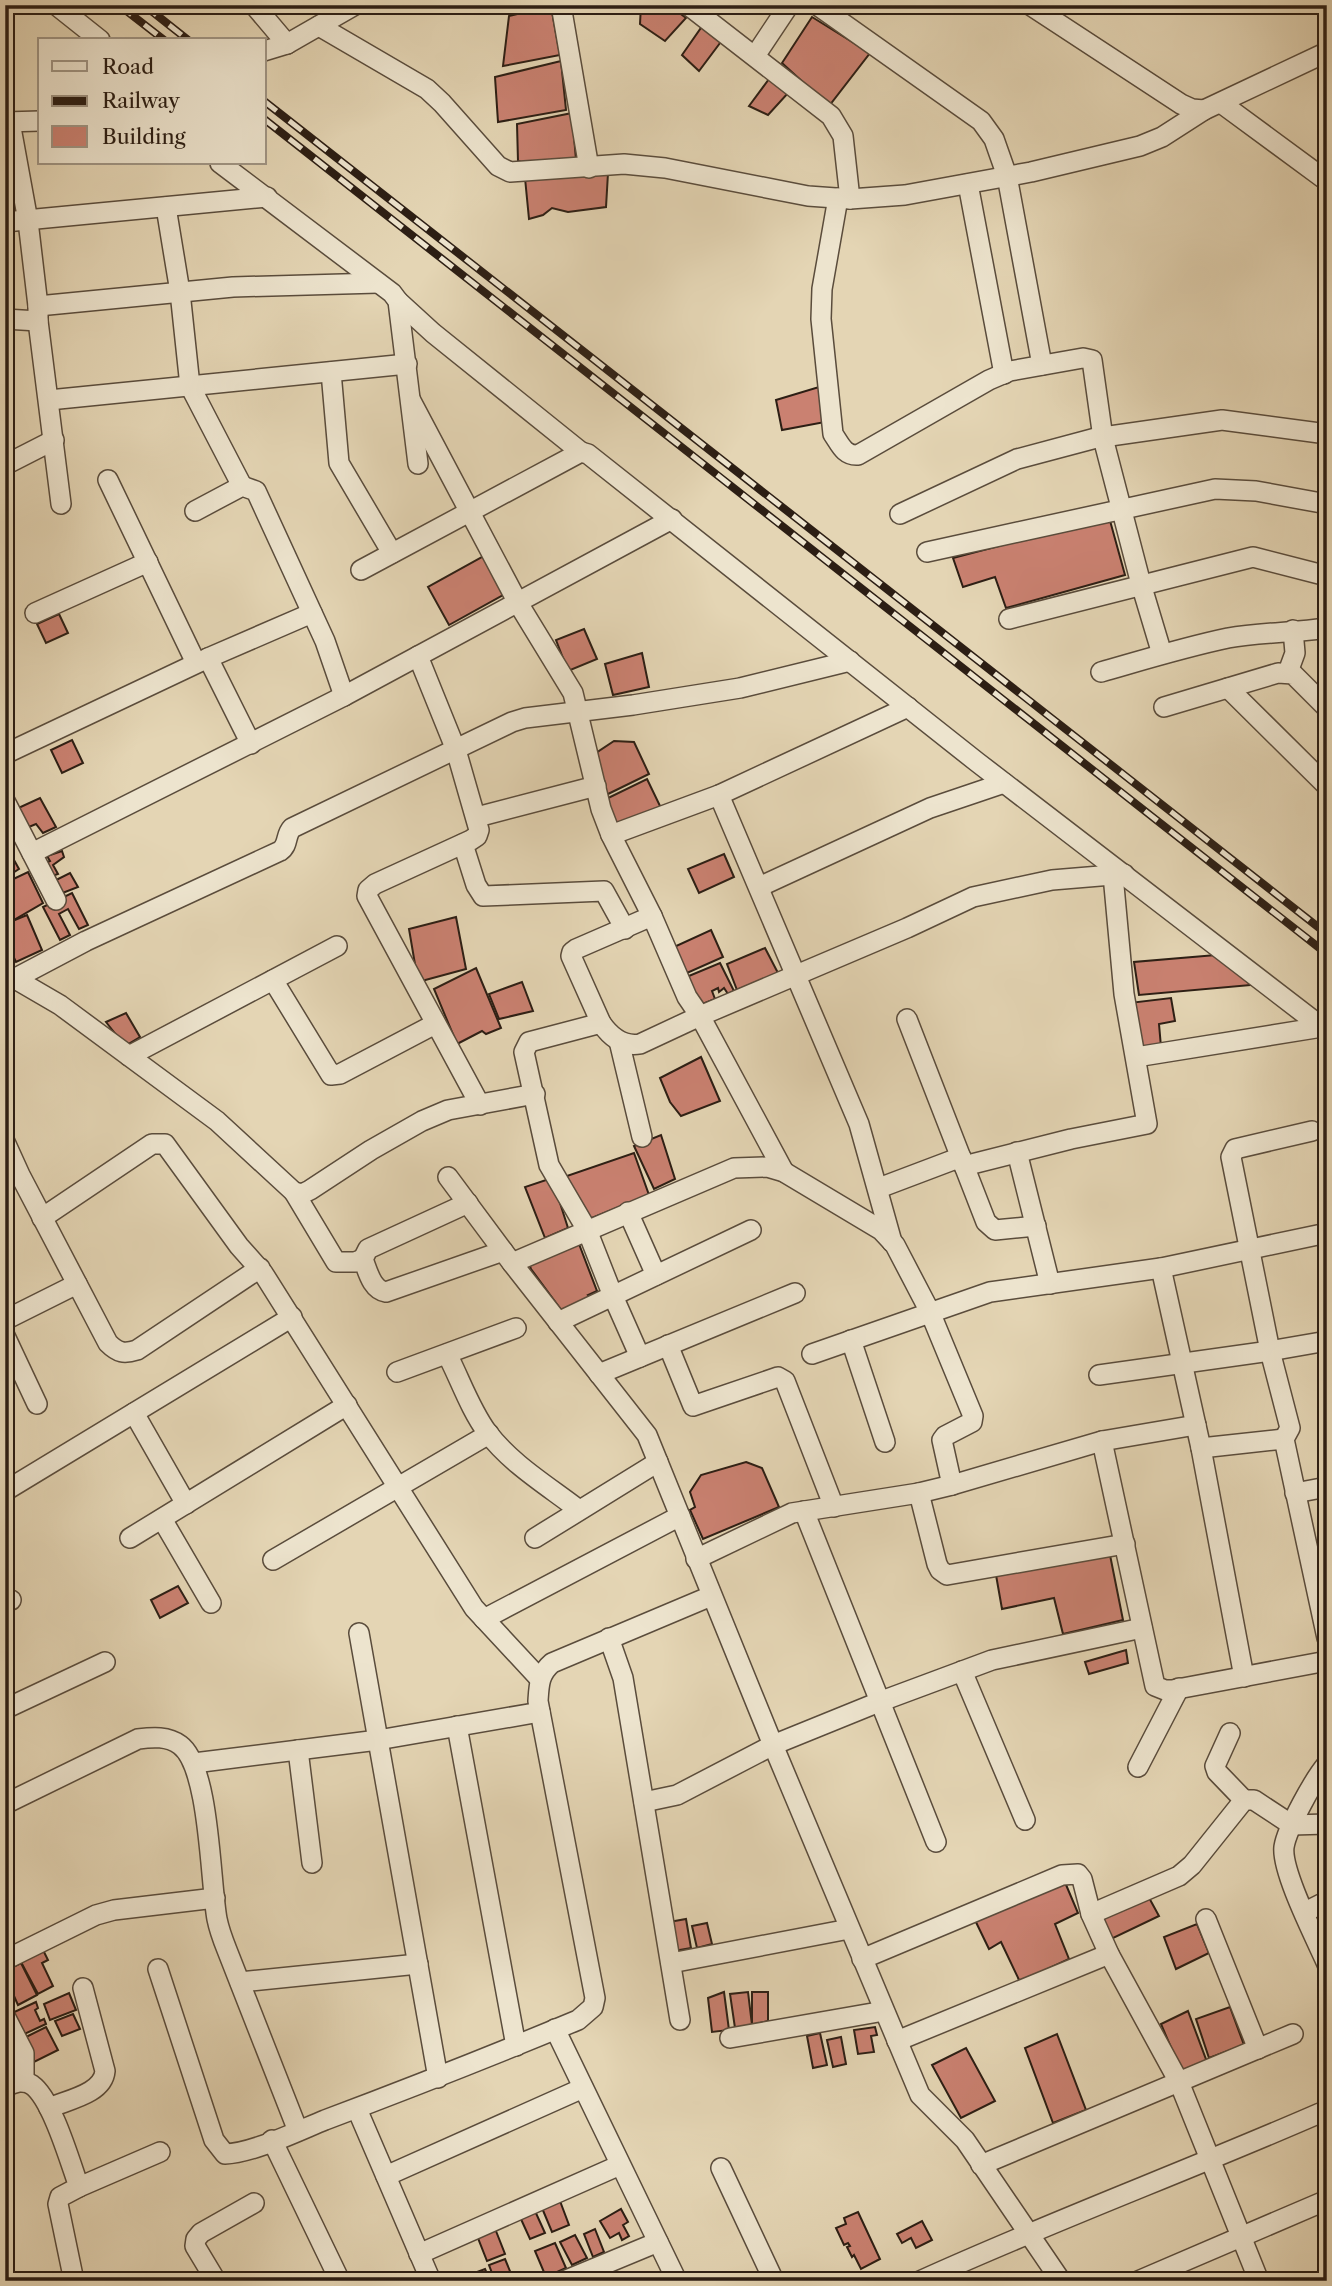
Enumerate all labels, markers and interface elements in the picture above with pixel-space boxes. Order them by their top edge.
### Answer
legend [38,38,266,164]
text: Road [102,54,154,79]
text: Railway [102,88,180,113]
text: Building [102,124,187,149]

